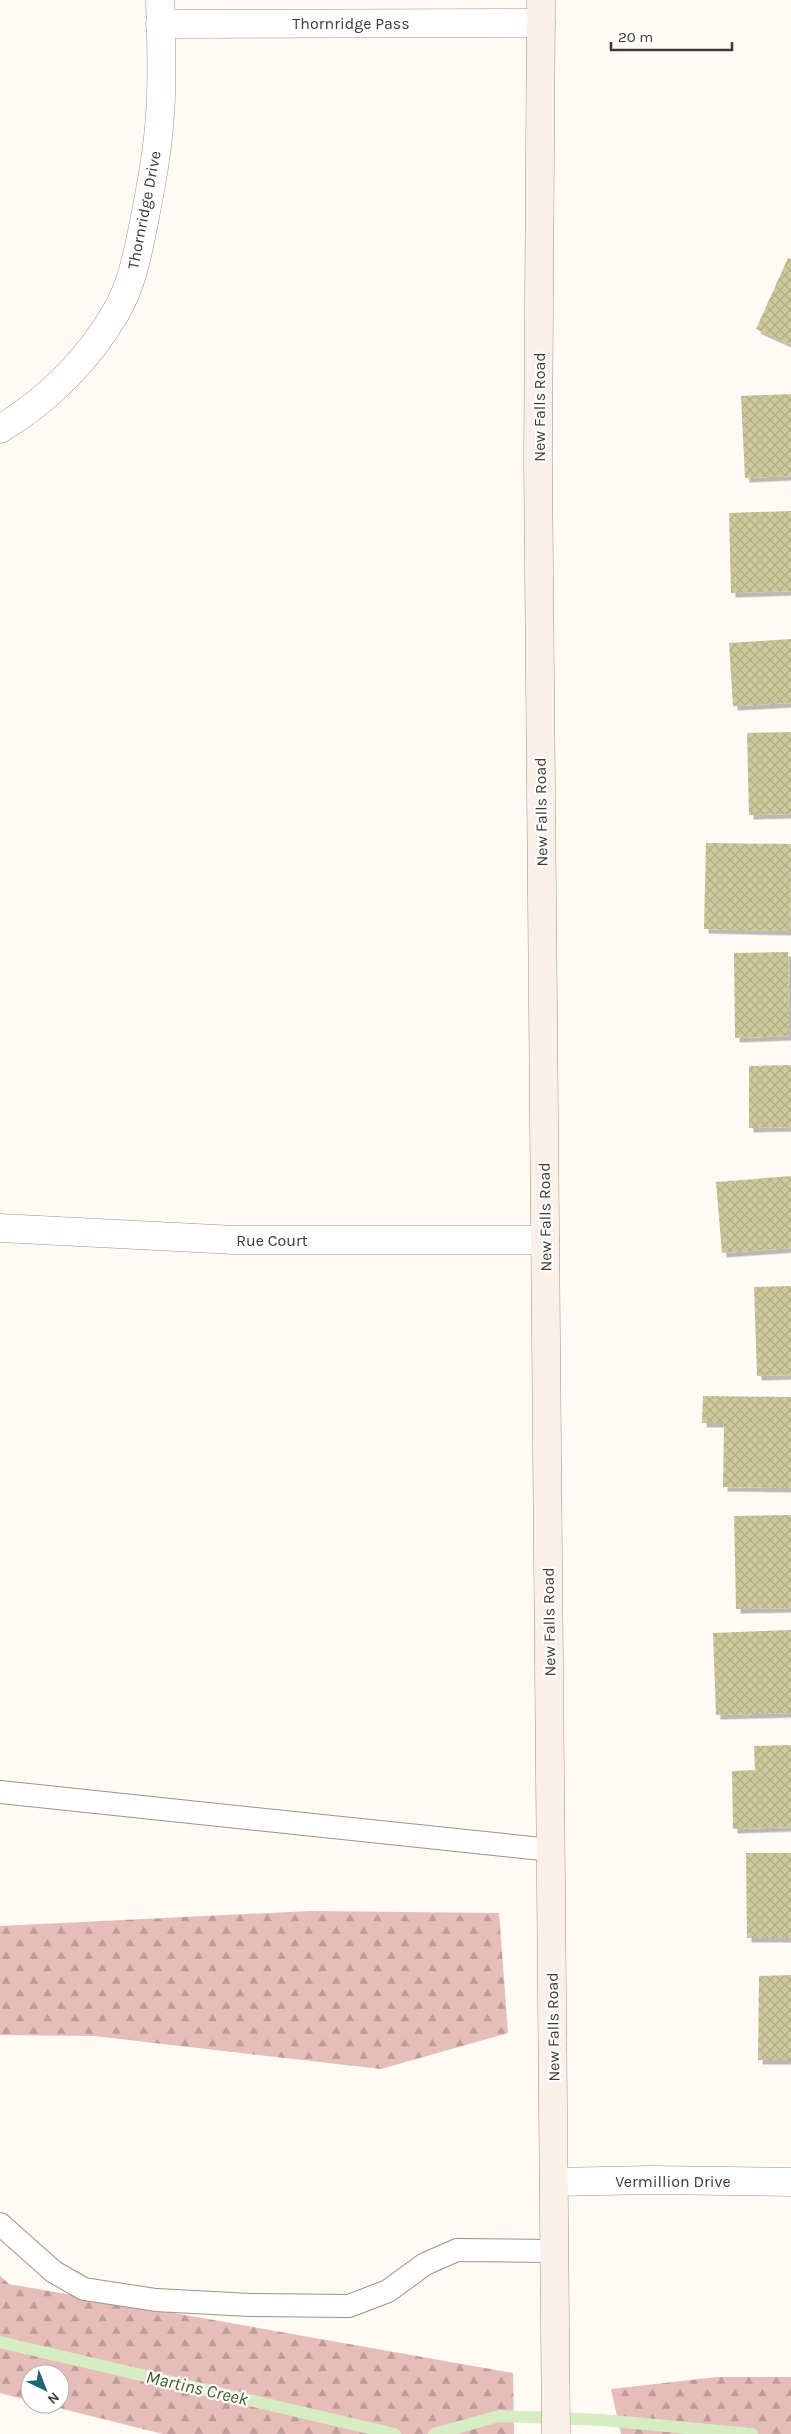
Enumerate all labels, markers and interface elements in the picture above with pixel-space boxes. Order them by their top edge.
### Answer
street label: Thornridge Pass [292,14,410,33]
scale bar [611,20,732,52]
text: 20 m [618,28,653,46]
street label: Thornridge Drive [123,149,165,271]
street label: New Falls Road [530,352,549,462]
street label: New Falls Road [531,757,551,867]
street label: New Falls Road [535,1162,555,1272]
street label: Rue Court [236,1231,308,1250]
street label: New Falls Road [539,1567,559,1677]
street label: New Falls Road [543,1972,563,2082]
street label: Vermillion Drive [615,2172,731,2191]
north arrow [20,2364,70,2414]
water label: Martins Creek [144,2366,251,2411]
text: N [44,2388,63,2408]

